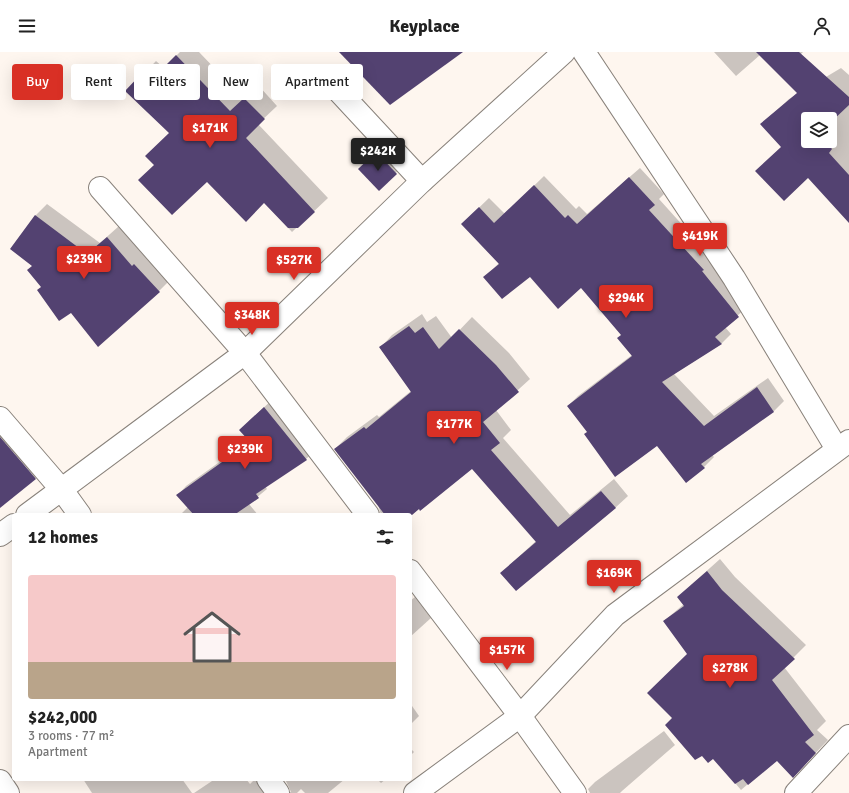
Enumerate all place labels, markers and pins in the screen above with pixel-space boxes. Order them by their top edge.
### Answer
pin: $171K [182,115,238,149]
pin: $242K [350,138,406,172]
pin: $419K [672,223,728,257]
pin: $239K [56,246,112,280]
pin: $527K [266,247,322,281]
pin: $294K [598,285,654,319]
pin: $348K [224,302,280,336]
pin: $177K [426,411,482,445]
pin: $239K [217,436,273,470]
pin: $169K [586,560,642,594]
pin: $157K [479,637,535,671]
pin: $278K [702,655,758,689]

